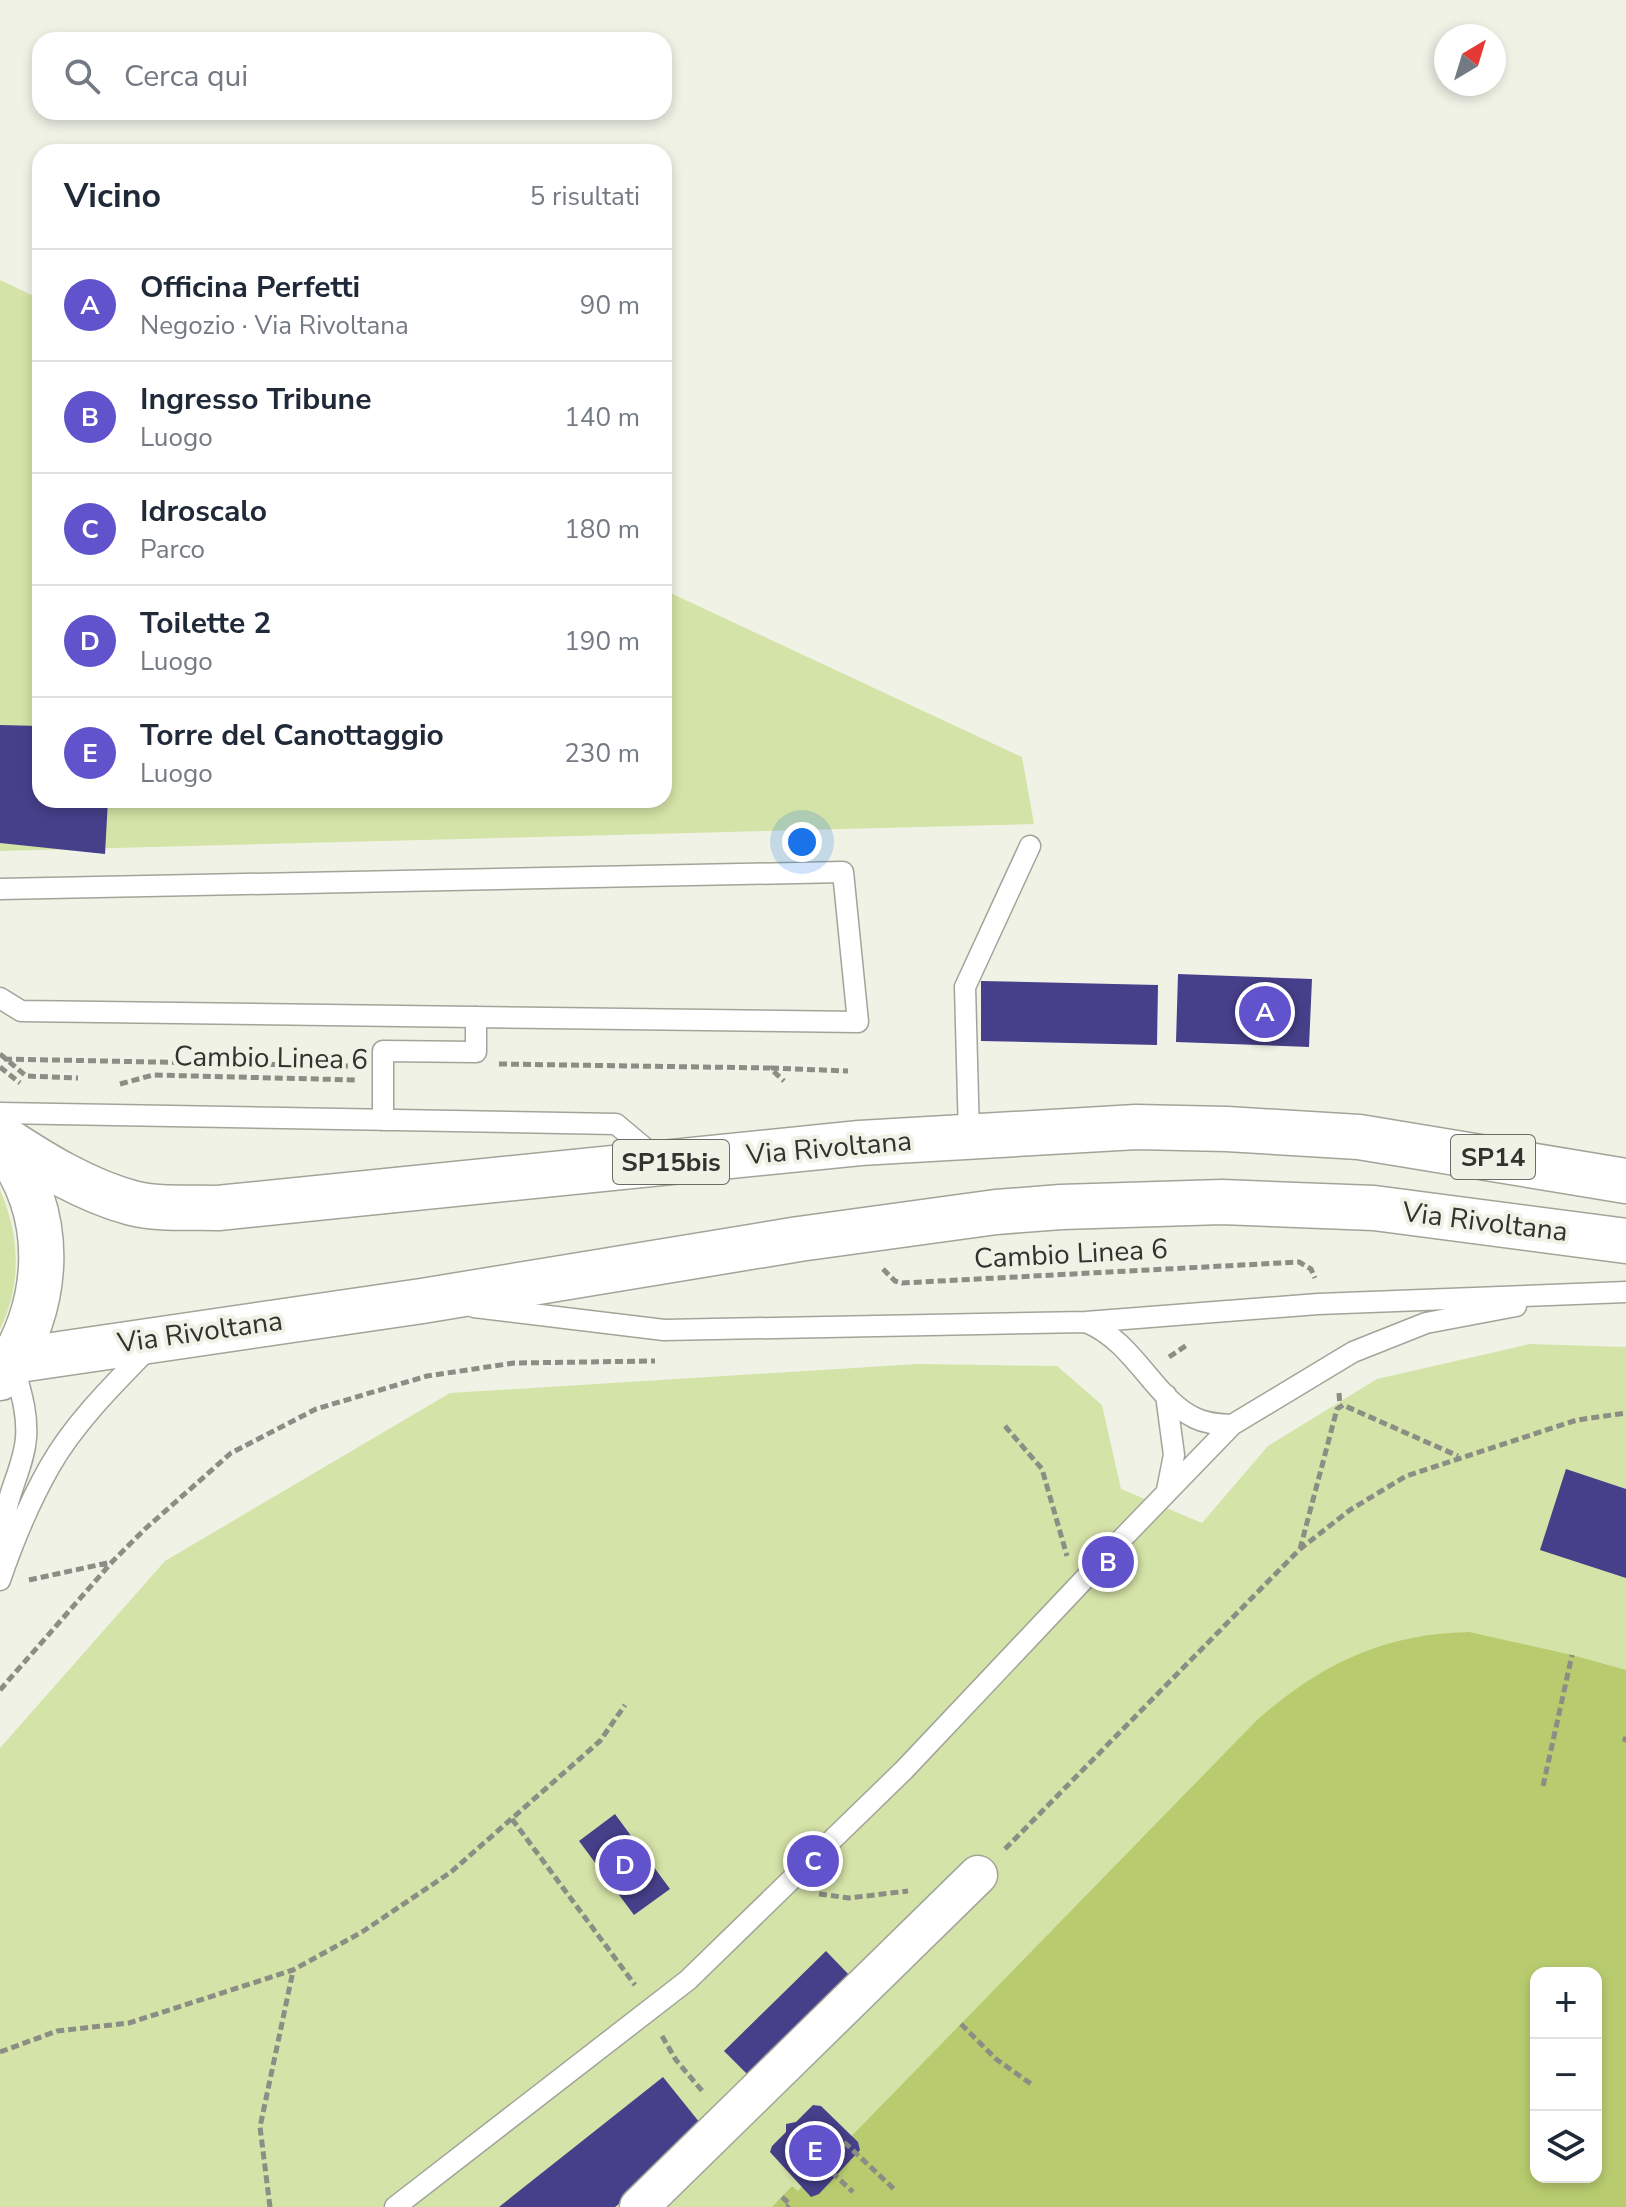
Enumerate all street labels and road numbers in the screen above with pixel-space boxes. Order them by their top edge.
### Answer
street label: Cambio Linea 6 [174,1037,368,1079]
street label: Via Rivoltana [744,1122,913,1174]
road number: SP14 [1451,1135,1535,1179]
road number: SP15bis [613,1140,729,1184]
street label: Via Rivoltana [1399,1193,1570,1251]
street label: Cambio Linea 6 [973,1230,1169,1278]
street label: Via Rivoltana [114,1302,285,1363]

